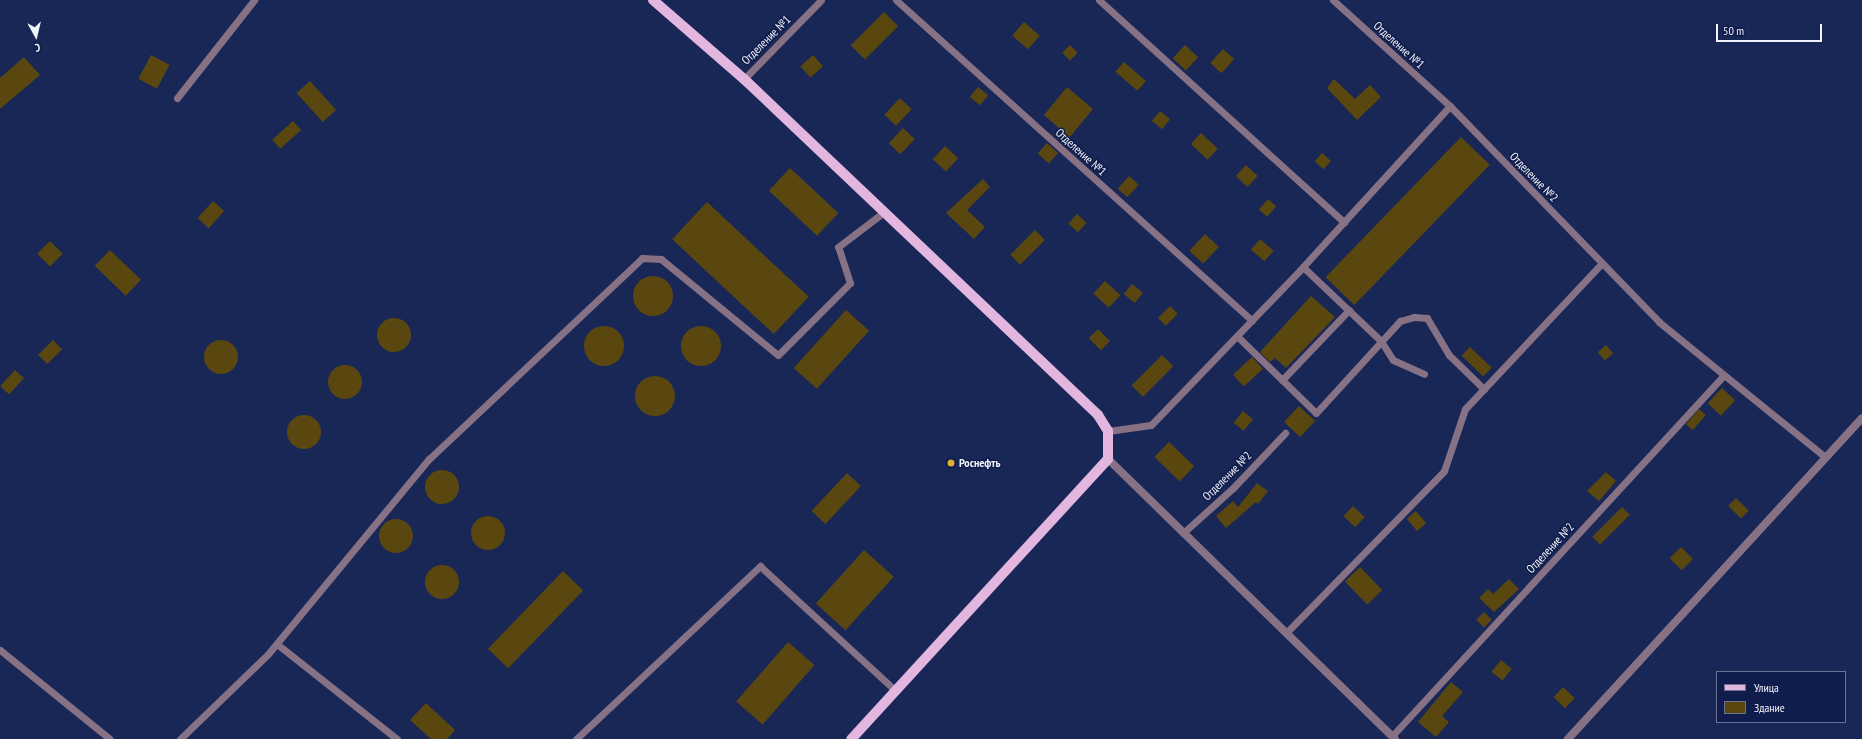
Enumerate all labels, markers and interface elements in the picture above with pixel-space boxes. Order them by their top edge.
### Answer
street label: Отделение №1 [739,13,793,67]
north arrow [16,16,56,56]
scale bar [1718,16,1824,42]
street label: Отделение №1 [1371,18,1427,72]
text: 50 m [1723,23,1744,38]
text: С [34,41,41,55]
street label: Отделение №1 [1053,125,1109,179]
street label: Отделение №2 [1507,149,1561,205]
street label: Отделение №2 [1200,449,1254,503]
place label: Роснефть [959,456,1000,470]
marker: Роснефть [946,458,956,468]
street label: Отделение №2 [1523,520,1577,576]
legend [1716,671,1846,723]
text: Улица [1754,680,1779,695]
text: Здание [1754,700,1785,715]

